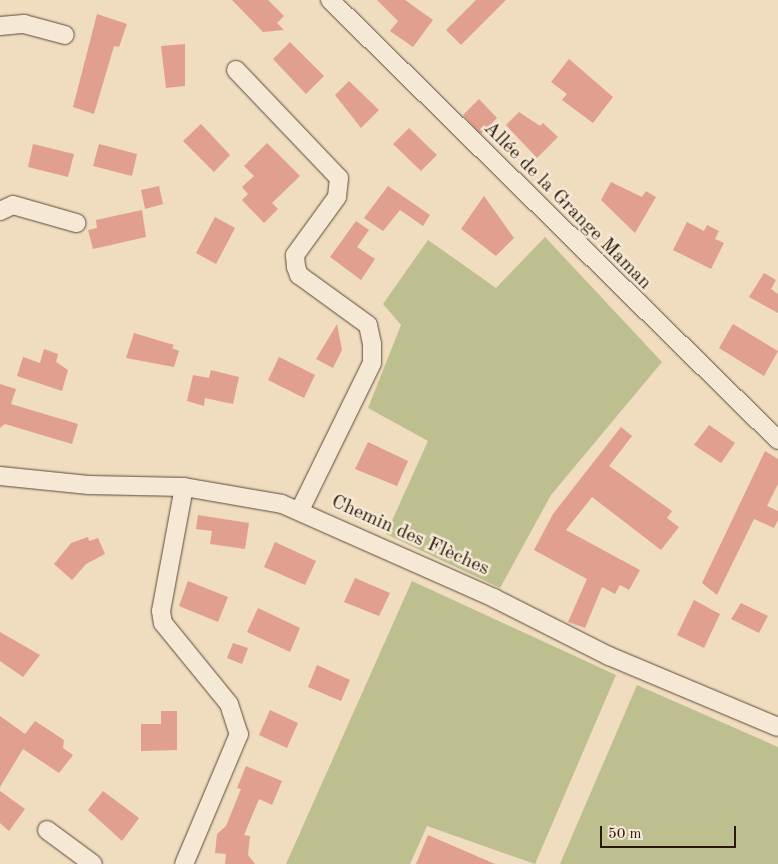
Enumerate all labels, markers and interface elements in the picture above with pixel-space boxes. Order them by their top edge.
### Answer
street label: Allée de la Grange Maman [478,117,656,295]
street label: Chemin des Flèches [327,490,493,582]
scale bar [603,816,739,848]
text: 50 m [608,827,642,842]

